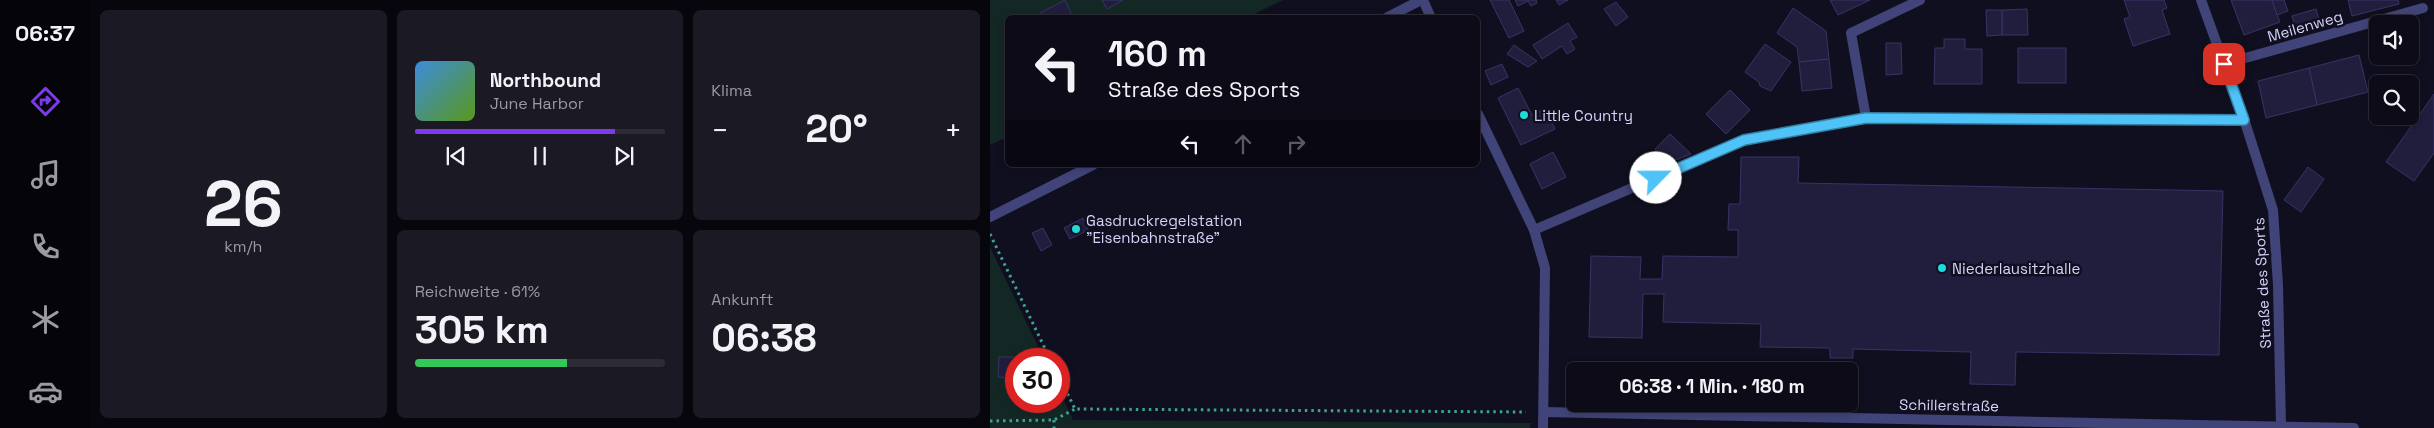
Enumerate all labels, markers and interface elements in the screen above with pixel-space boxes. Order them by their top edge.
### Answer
street label: Meilenweg [2265,6,2345,46]
map controls [2369,15,2419,125]
button: sound [2369,15,2419,65]
text: 06:37 [15,19,75,47]
text: 160 m [1108,32,1207,76]
icon: left [1025,35,1090,100]
pin [2203,43,2245,85]
icon: arrive [2210,50,2238,78]
text: Northbound [490,68,601,93]
text: Straße des Sports [1108,75,1300,103]
button: search [2369,75,2419,125]
text: Klima [711,80,752,101]
icon: directions [28,84,63,119]
text: June Harbor [490,93,584,114]
text: 20° [806,105,868,153]
place label: Little Country [1534,106,1633,125]
marker: Little Country [1518,109,1530,121]
text: − [711,112,729,148]
text: + [945,112,962,148]
icon: left [1176,130,1204,158]
icon: ahead [1229,130,1257,158]
icon: right [1282,130,1310,158]
icon: previous [442,142,470,170]
icon: pause [526,142,554,170]
icon: next [610,142,638,170]
position arrow [1629,151,1681,203]
icon: music [28,157,63,192]
text: 26 [204,162,283,245]
place label: Gasdruckregelstation "Eisenbahnstraße" [1086,211,1242,247]
street label: Straße des Sports [2249,217,2275,349]
marker: Gasdruckregelstation "Eisenbahnstraße" [1070,223,1082,235]
icon: phone [28,229,63,264]
text: km/h [224,236,262,257]
place label: Niederlausitzhalle [1952,259,2080,278]
marker: Niederlausitzhalle [1936,262,1948,274]
text: Reichweite · 61% [415,281,540,302]
text: Ankunft [711,289,773,310]
icon: climate [28,302,63,337]
text: 305 km [415,306,549,354]
text: 06:38 [711,314,817,362]
speed limit sign: 30 [1005,348,1070,413]
icon: car [28,374,63,409]
text: 06:38 · 1 Min. · 180 m [1619,374,1805,399]
street label: Schillerstraße [1899,395,1999,415]

